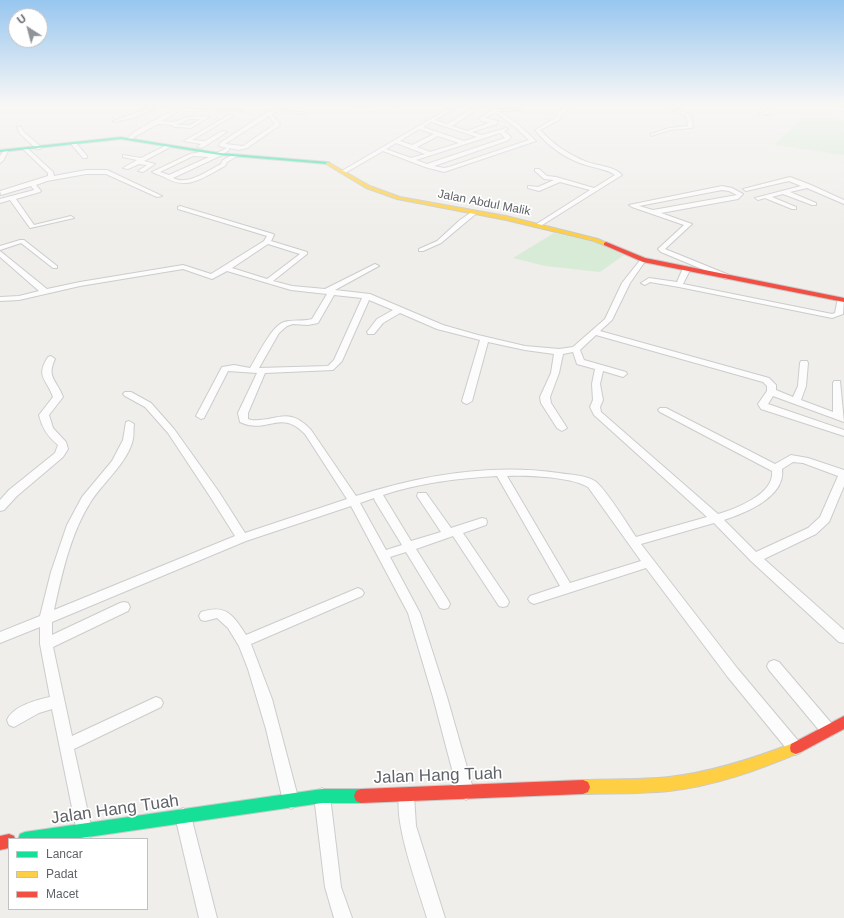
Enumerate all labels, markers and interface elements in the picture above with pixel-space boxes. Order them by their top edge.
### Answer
north arrow [8,8,48,48]
text: U [15,12,28,26]
street label: Jalan Abdul Malik [436,187,532,219]
street label: Jalan Hang Tuah [373,764,503,788]
street label: Jalan Hang Tuah [50,791,180,829]
legend [8,838,148,910]
text: Lancar [46,847,83,861]
text: Padat [46,867,77,881]
text: Macet [46,887,79,901]

